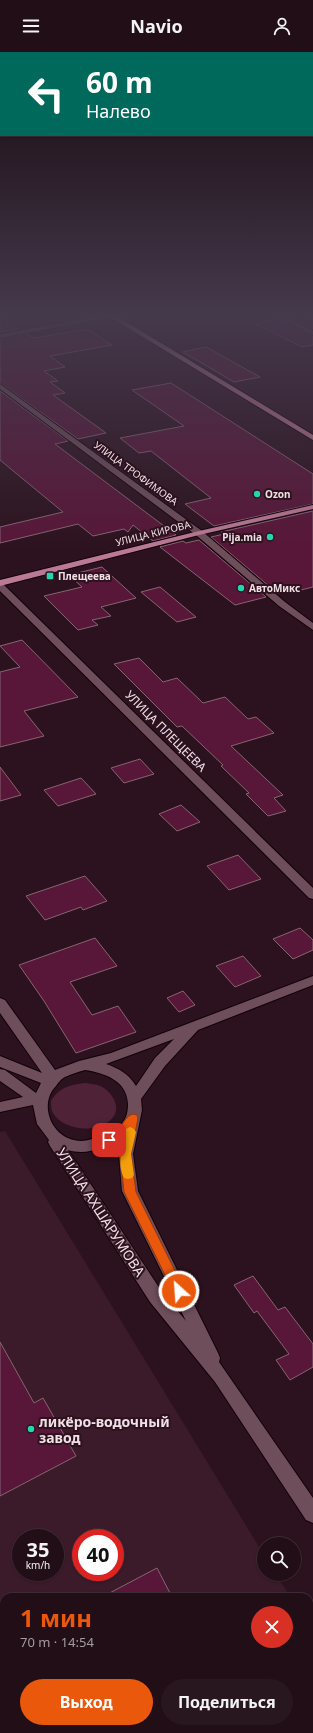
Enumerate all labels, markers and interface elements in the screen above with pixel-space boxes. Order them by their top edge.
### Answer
text: Navio [130,14,183,38]
icon: menu [20,15,42,37]
icon: person [271,15,293,37]
text: 60 m [86,63,153,101]
icon: left [20,68,72,120]
text: Налево [86,99,151,123]
street label: УЛИЦА ТРОФИМОВА [91,438,181,509]
place label: Ozon [265,487,291,501]
marker: Ozon [252,489,262,499]
street label: УЛИЦА КИРОВА [114,517,192,549]
place label: Pija.mia [222,530,262,544]
marker: Pija.mia [265,532,275,542]
place label: Плещеева [58,569,111,583]
marker: Плещеева [45,571,55,581]
place label: АвтоМикс [249,581,300,595]
marker: АвтоМикс [236,583,246,593]
street label: УЛИЦА ПЛЕЩЕЕВА [122,687,211,776]
pin [92,1123,126,1157]
icon: arrive [98,1129,120,1151]
street label: УЛИЦА АХШАРУМОВА [52,1144,150,1280]
position arrow [158,1270,200,1312]
place label: ликёро-водочный завод [39,1412,170,1447]
marker: ликёро-водочный завод [26,1424,36,1434]
speed limit sign: 40 [72,1529,124,1581]
text: 35 [27,1536,49,1563]
map controls [257,1537,301,1581]
button: search [257,1537,301,1581]
text: km/h [26,1558,50,1572]
text: 1 мин [20,1601,92,1634]
button: close [251,1606,293,1648]
text: 70 m · 14:54 [20,1633,94,1651]
button: Выход [20,1679,153,1725]
button: Поделиться [161,1679,293,1725]

